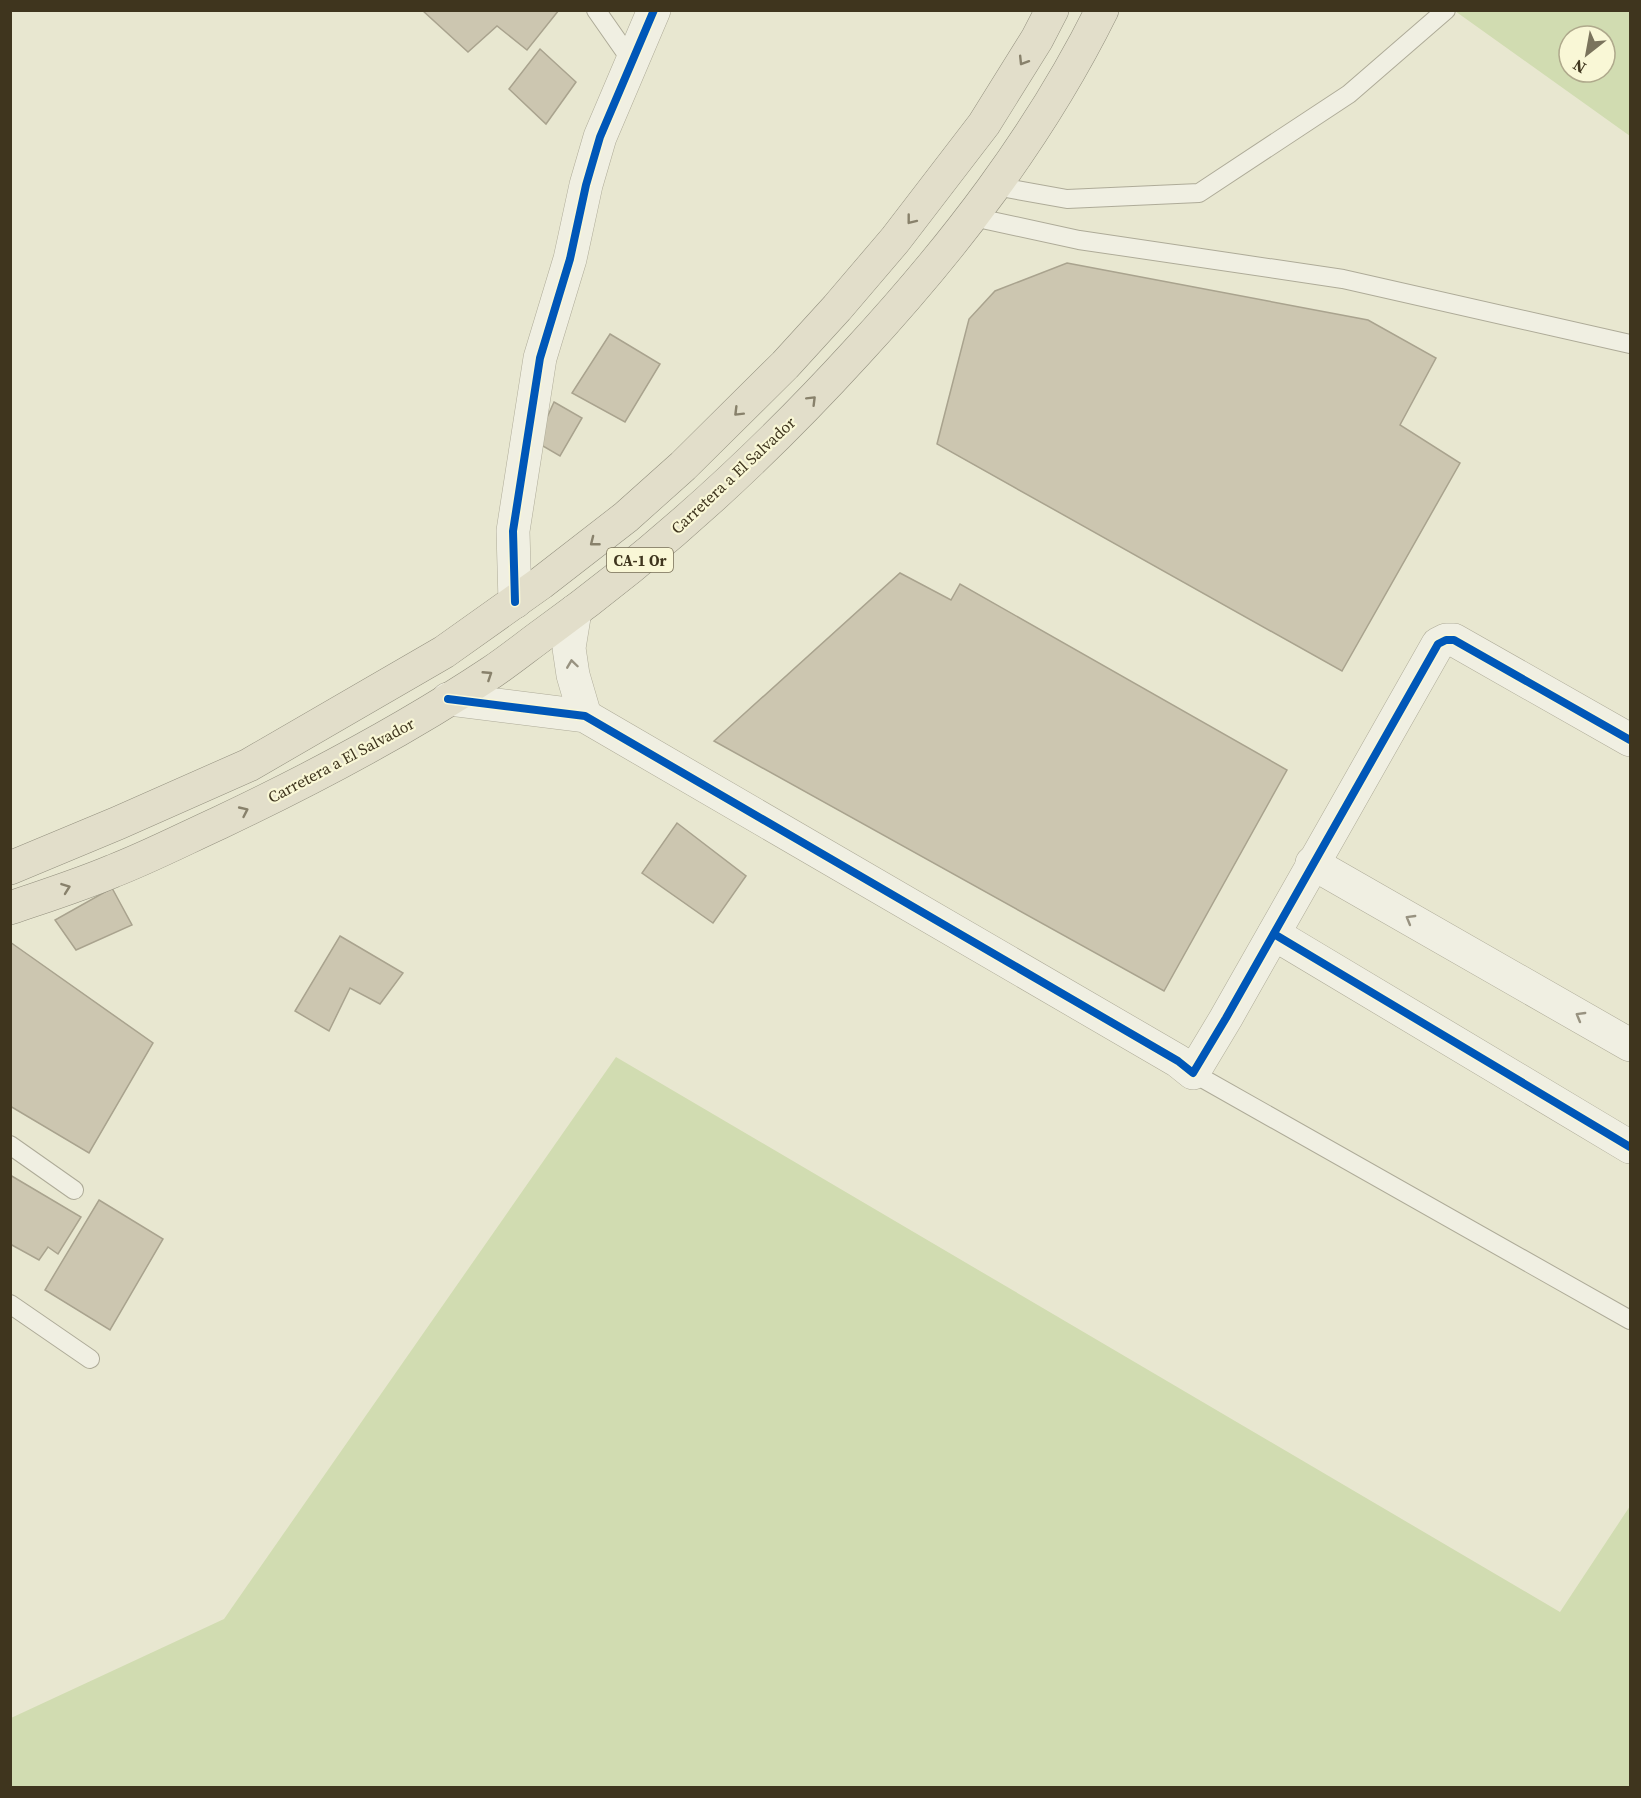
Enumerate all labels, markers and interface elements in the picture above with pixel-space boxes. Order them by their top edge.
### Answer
north arrow [1557,24,1617,84]
text: N [1568,54,1590,79]
one-way arrow [1019,55,1031,65]
one-way arrow [907,214,918,225]
one-way arrow [805,396,816,407]
one-way arrow [735,404,746,415]
street label: Carretera a El Salvador [666,411,800,539]
one-way arrow [589,535,600,546]
road number: CA-1 Or [607,548,673,572]
one-way arrow [566,660,578,669]
one-way arrow [482,670,492,682]
street label: Carretera a El Salvador [264,712,418,808]
one-way arrow [238,806,249,818]
one-way arrow [60,883,71,896]
one-way arrow [1406,915,1417,926]
one-way arrow [1576,1011,1586,1023]

